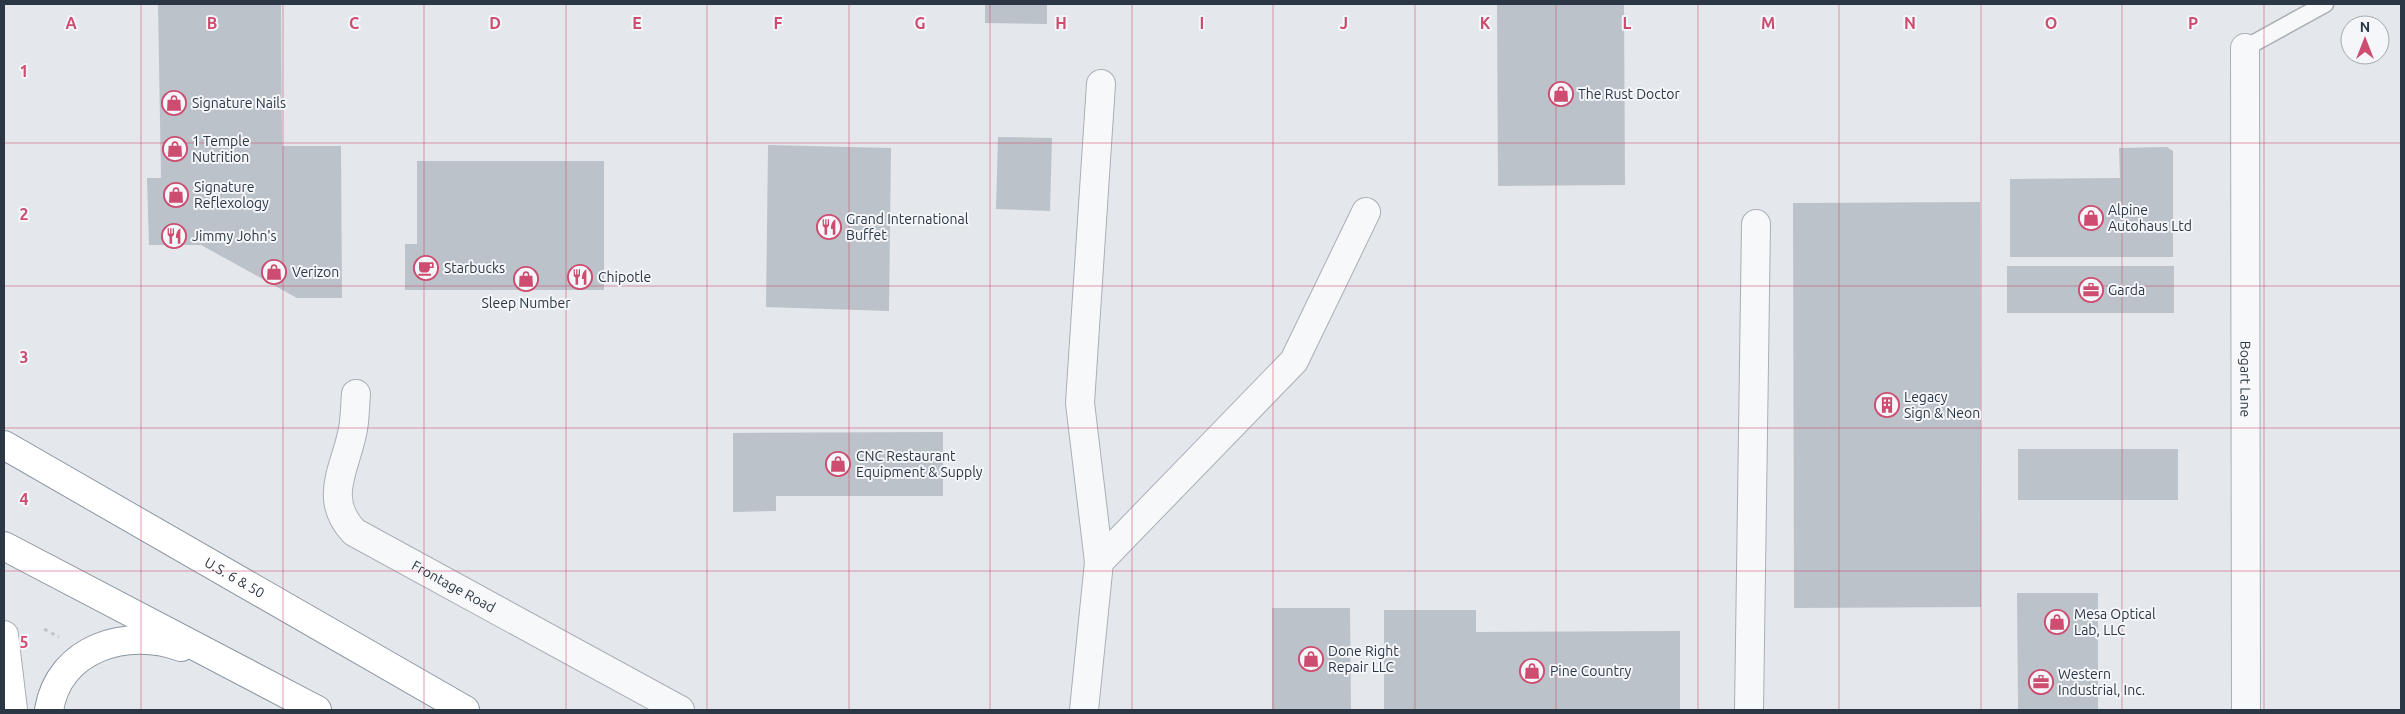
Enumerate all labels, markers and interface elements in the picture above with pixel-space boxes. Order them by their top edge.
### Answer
text: A [65,14,77,32]
text: B [207,14,217,32]
text: C [349,14,359,32]
text: D [489,14,501,32]
text: E [632,14,642,32]
text: F [774,14,783,32]
text: G [914,14,926,32]
text: H [1055,14,1067,32]
text: I [1200,14,1204,32]
text: J [1340,14,1348,32]
text: K [1480,14,1491,32]
text: L [1623,14,1632,32]
text: M [1761,14,1775,32]
text: N [1904,14,1916,32]
text: O [2045,14,2057,32]
text: P [2188,14,2198,32]
north arrow [2340,15,2390,65]
text: N [2360,19,2370,35]
text: 1 [19,62,29,80]
shop icon: The Rust Doctor [1548,81,1574,107]
place label: The Rust Doctor [1578,86,1680,102]
shop icon: Signature Nails [161,90,187,116]
place label: Signature Nails [192,95,286,111]
place label: 1 Temple Nutrition [192,133,250,165]
shop icon: 1 Temple Nutrition [162,136,188,162]
place label: Signature Reflexology [194,179,269,211]
shop icon: Signature Reflexology [163,182,189,208]
place label: Alpine Autohaus Ltd [2108,202,2192,234]
text: 2 [19,205,29,223]
shop icon: Alpine Autohaus Ltd [2078,205,2104,231]
place label: Grand International Buffet [846,211,969,243]
restaurant icon: Grand International Buffet [816,214,842,240]
restaurant icon: Jimmy John's [161,223,187,249]
place label: Jimmy John's [192,228,277,244]
cafe icon: Starbucks [413,255,439,281]
shop icon: Verizon [261,259,287,285]
place label: Starbucks [444,260,505,276]
place label: Verizon [292,264,339,280]
restaurant icon: Chipotle [567,264,593,290]
shop icon: Sleep Number [513,266,539,292]
place label: Chipotle [598,269,651,285]
office icon: Garda [2078,277,2104,303]
place label: Garda [2108,282,2145,298]
place label: Sleep Number [481,295,571,311]
street label: Bogart Lane [2237,341,2254,417]
text: 3 [19,348,29,366]
place label: Legacy Sign & Neon [1904,389,1980,421]
building icon: Legacy Sign & Neon [1874,392,1900,418]
place label: CNC Restaurant Equipment & Supply [856,448,983,480]
shop icon: CNC Restaurant Equipment & Supply [825,451,851,477]
text: 4 [19,490,29,508]
street label: U.S. 6 & 50 [202,554,267,601]
street label: Frontage Road [409,557,498,616]
place label: Mesa Optical Lab, LLC [2074,606,2156,638]
shop icon: Mesa Optical Lab, LLC [2044,609,2070,635]
text: 5 [19,633,29,651]
place label: Done Right Repair LLC [1328,643,1399,675]
shop icon: Done Right Repair LLC [1298,646,1324,672]
shop icon: Pine Country [1519,658,1545,684]
place label: Pine Country [1550,663,1632,679]
place label: Western Industrial, Inc. [2058,666,2145,698]
office icon: Western Industrial, Inc. [2028,669,2054,695]

